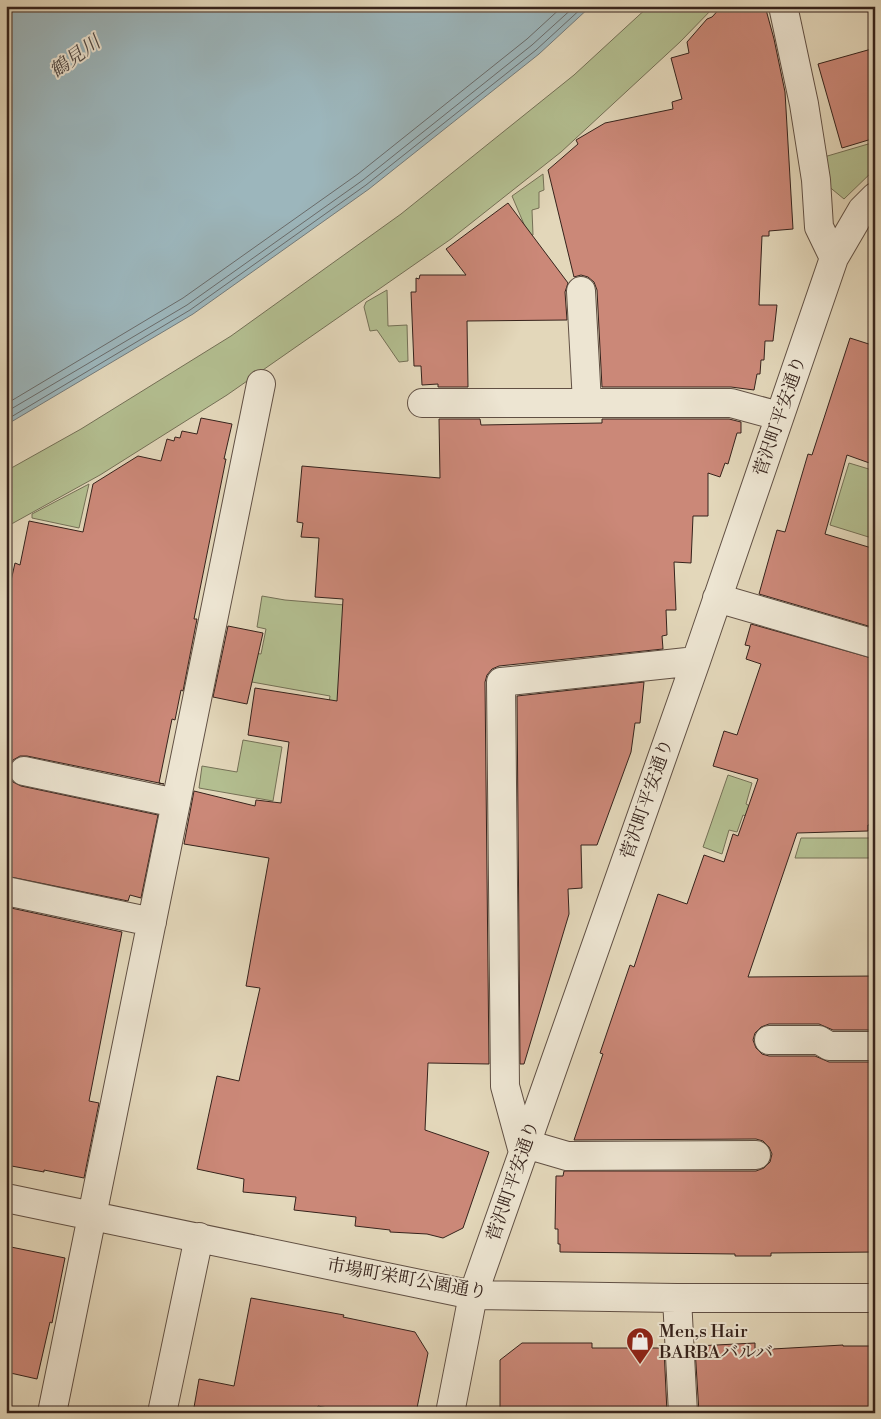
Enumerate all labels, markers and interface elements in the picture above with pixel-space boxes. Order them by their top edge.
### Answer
water label: 鶴見川 [45,29,107,83]
street label: 菅沢町平安通り [749,353,811,479]
street label: 菅沢町平安通り [616,736,678,862]
street label: 菅沢町平安通り [482,1118,544,1244]
street label: 市場町栄町公園通り [325,1254,489,1304]
place label: Men,s Hair BARBAバルバ [658,1320,773,1364]
shop icon: Men,s Hair BARBAバルバ [625,1326,655,1365]

